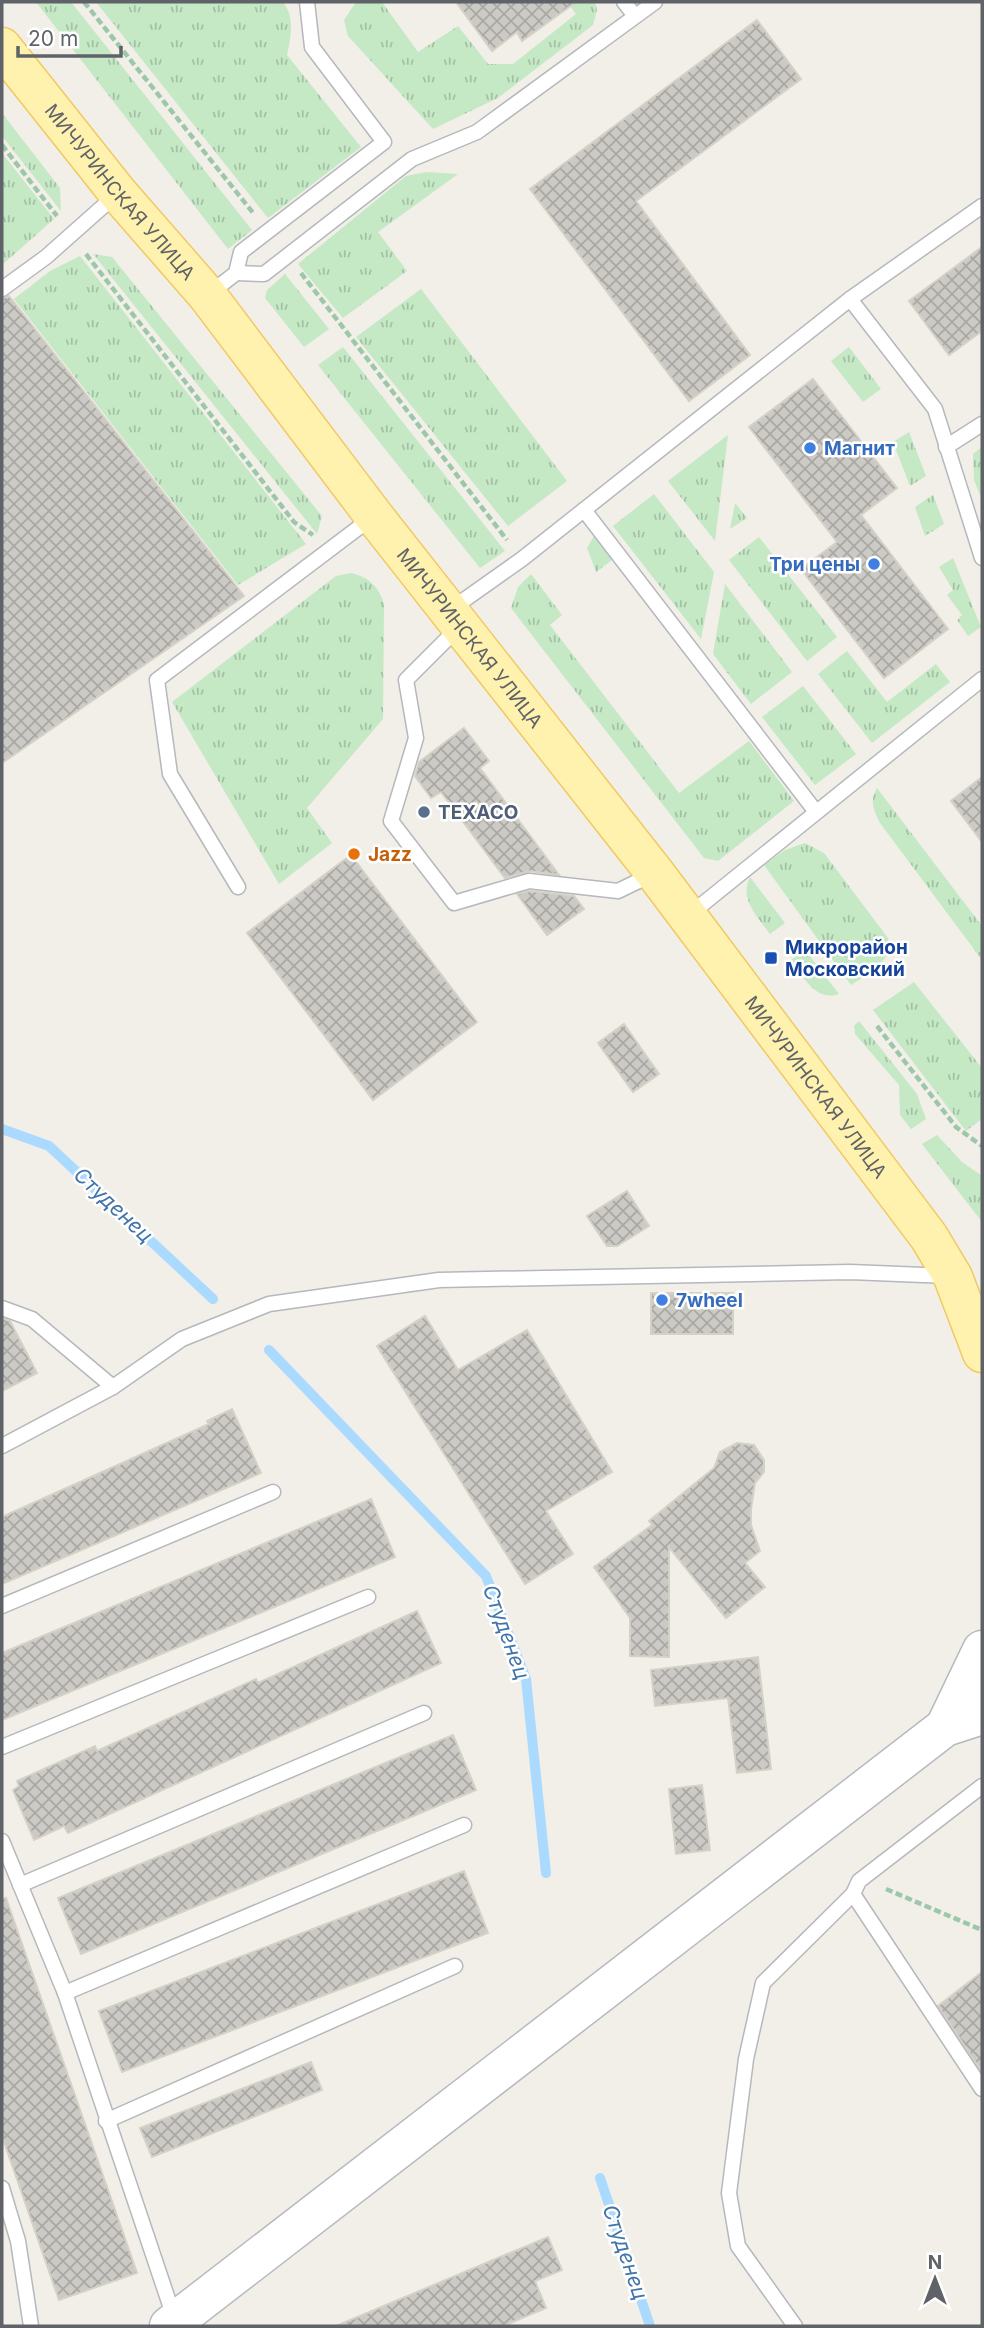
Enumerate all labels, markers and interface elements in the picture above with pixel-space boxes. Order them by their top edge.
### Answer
scale bar [18,14,121,58]
text: 20 m [28,26,78,51]
street label: МИЧУРИНСКАЯ УЛИЦА [40,100,200,285]
place label: Магнит [824,437,895,460]
marker: Магнит [802,440,818,456]
street label: МИЧУРИНСКАЯ УЛИЦА [392,544,547,733]
place label: Три цены [769,553,860,576]
marker: Три цены [866,556,882,572]
place label: ТЕХАСО [438,801,518,824]
marker: ТЕХАСО [416,804,432,820]
place label: Jazz [368,843,412,866]
marker: Jazz [346,846,362,862]
place label: Микрорайон Московский [785,936,908,981]
marker: Микрорайон Московский [763,950,779,966]
street label: МИЧУРИНСКАЯ УЛИЦА [740,992,892,1183]
water label: Студенец [69,1162,158,1247]
place label: 7wheel [676,1289,743,1312]
marker: 7wheel [654,1292,670,1308]
water label: Студенец [478,1581,535,1682]
water label: Студенец [598,2201,653,2303]
north arrow [900,2244,970,2314]
text: N [928,2251,942,2274]

